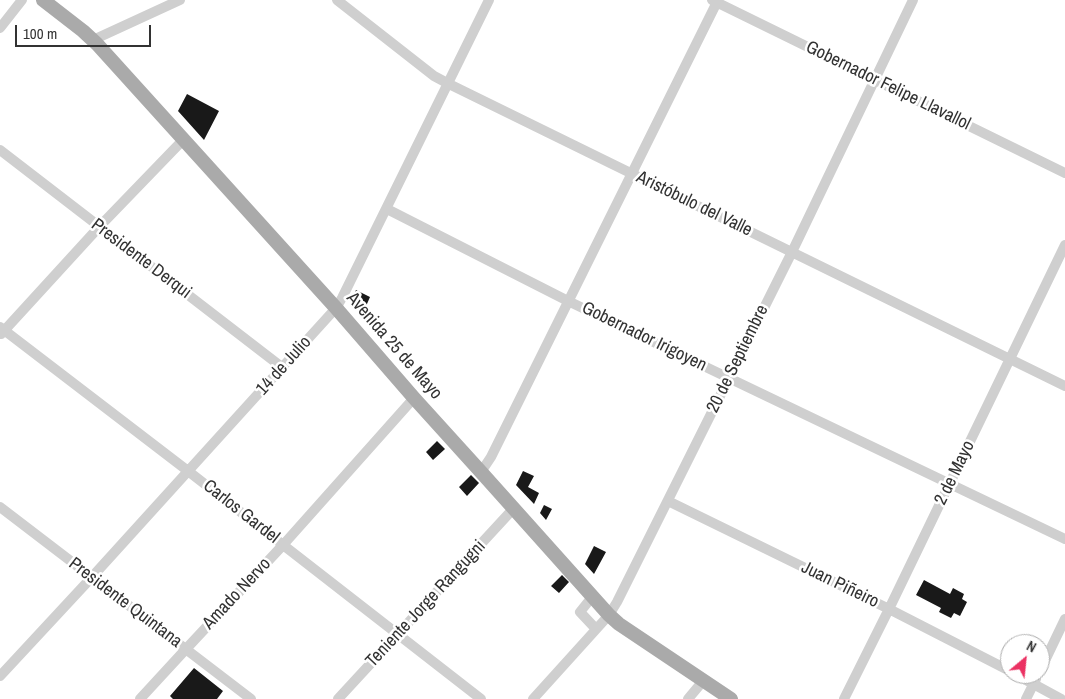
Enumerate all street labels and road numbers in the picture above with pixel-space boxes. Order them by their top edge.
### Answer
street label: Gobernador Felipe Llavallol [802,37,974,135]
street label: Aristóbulo del Valle [633,167,755,241]
street label: Presidente Derqui [87,214,195,304]
street label: Avenida 25 de Mayo [342,288,446,404]
street label: Gobernador Irigoyen [578,297,710,377]
street label: 20 de Septiembre [703,302,773,416]
street label: 14 de Julio [252,332,316,400]
street label: 2 de Mayo [930,437,980,509]
street label: Carlos Gardel [198,475,284,549]
street label: Teniente Jorge Rangugni [362,536,490,672]
street label: Presidente Quintana [64,553,186,653]
street label: Amado Nervo [198,554,276,634]
street label: Juan Piñeiro [798,557,882,613]

